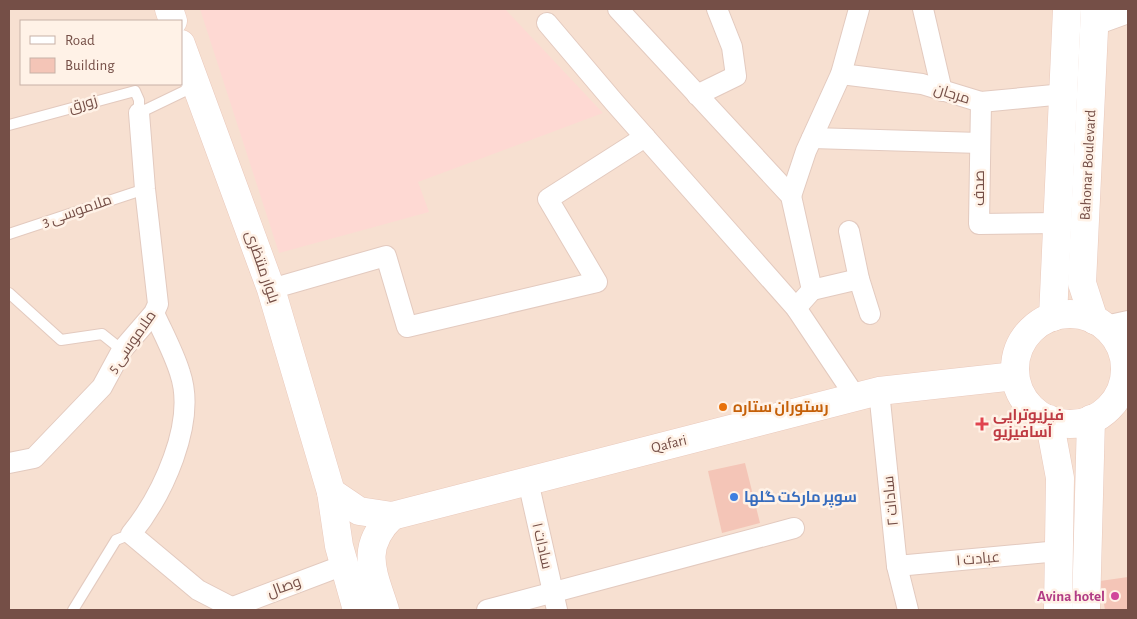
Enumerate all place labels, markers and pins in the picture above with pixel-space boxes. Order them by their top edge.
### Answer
place label: رستوران ستاره [733,400,829,416]
marker: رستوران ستاره [717,401,729,413]
place label: فیزیوتراپی آسافیزیو [993,408,1064,441]
marker: فیزیوتراپی آسافیزیو [975,417,989,431]
place label: سوپر مارکت گلها [744,490,857,508]
marker: سوپر مارکت گلها [728,491,740,503]
place label: Avina hotel [1037,589,1105,604]
marker: Avina hotel [1109,590,1121,602]

